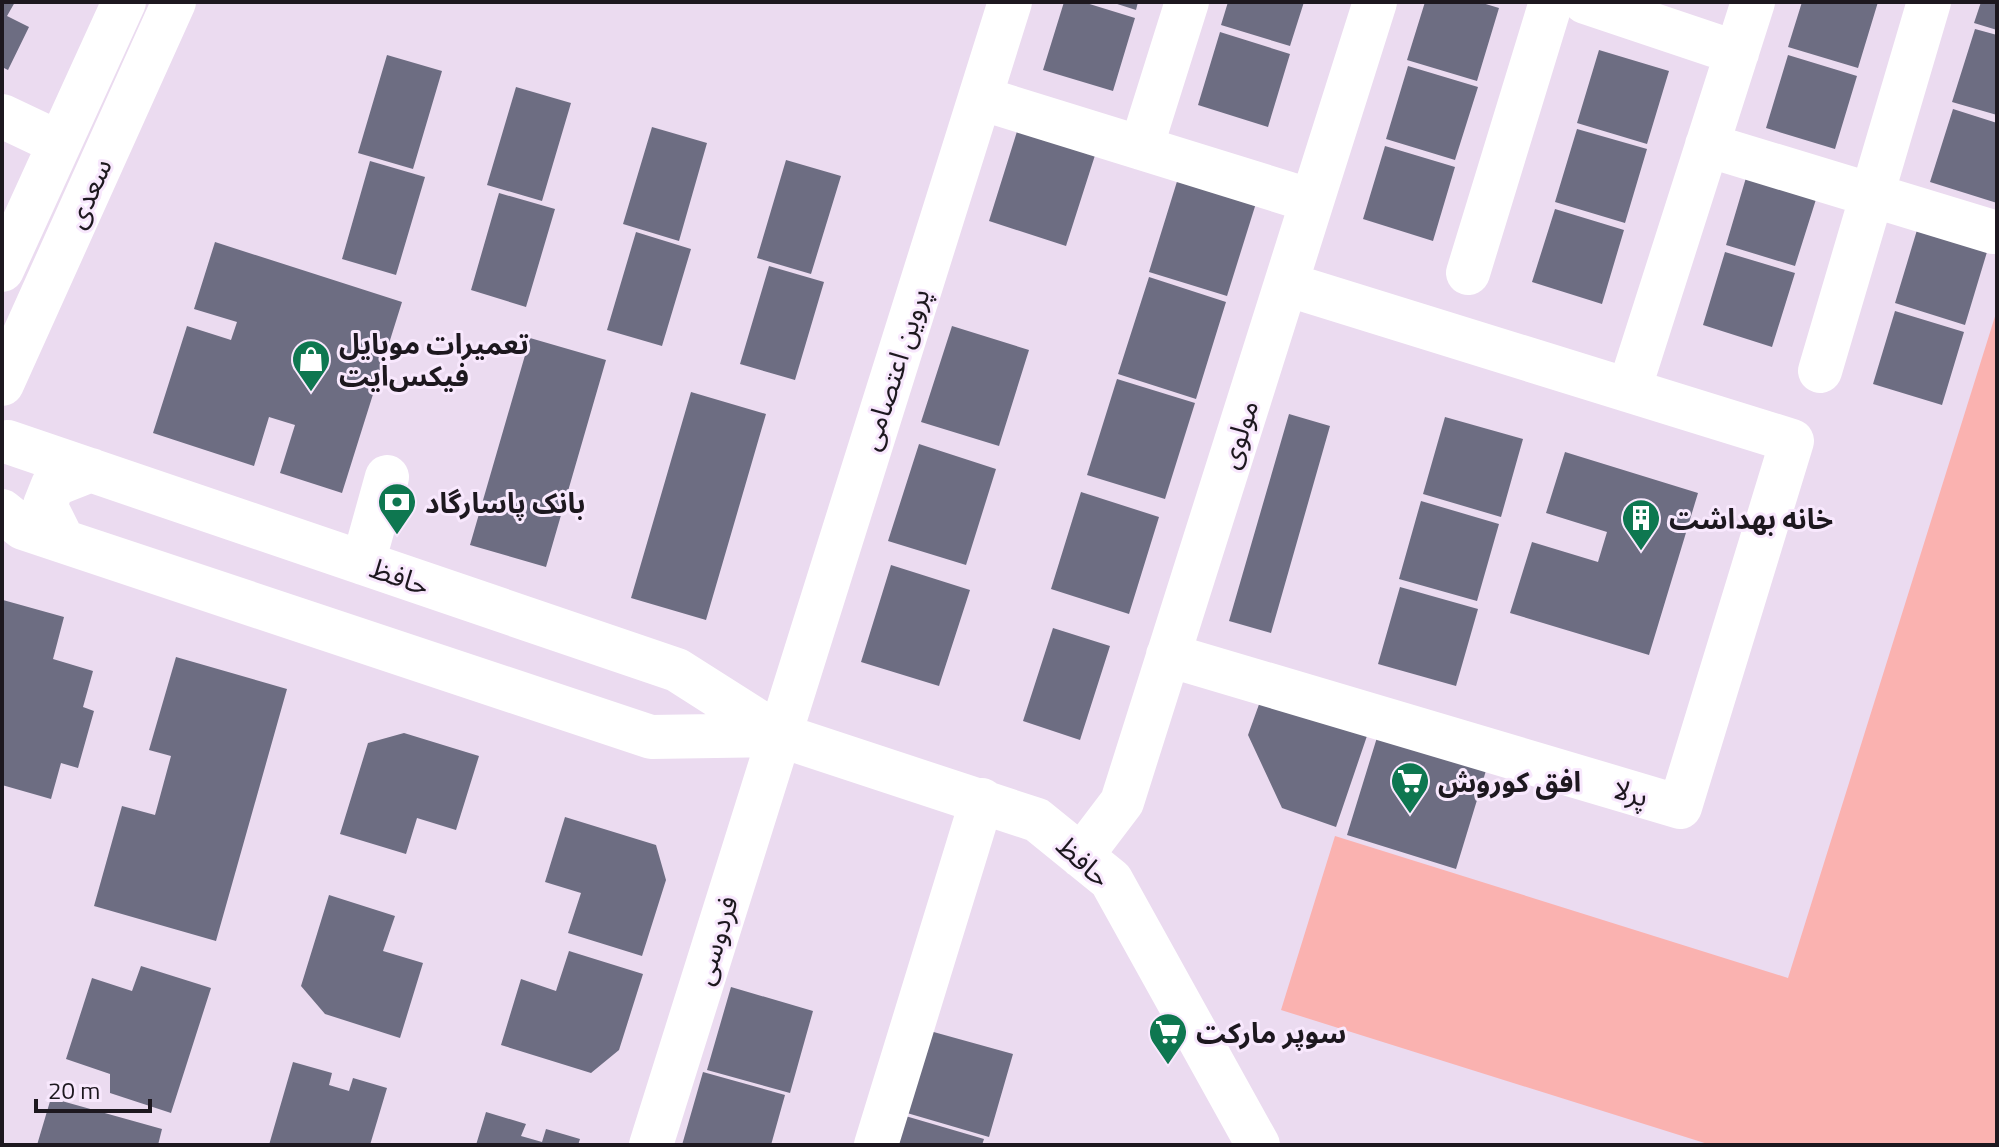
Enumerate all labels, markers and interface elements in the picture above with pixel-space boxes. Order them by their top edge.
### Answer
street label: سعدی [54,151,122,235]
street label: پروین اعتصامی [848,282,940,456]
place label: تعمیرات موبایل فیکس‌ایت [339,322,529,397]
shop icon: تعمیرات موبایل فیکس‌ایت [290,338,332,393]
street label: مولوی [1207,394,1269,474]
bank icon: بانک پاسارگاد [376,481,418,536]
place label: بانک پاسارگاد [425,481,585,524]
building icon: خانه بهداشت [1620,497,1662,552]
place label: خانه بهداشت [1669,497,1833,540]
street label: حافظ [364,546,436,606]
supermarket icon: افق کوروش [1389,760,1431,815]
place label: افق کوروش [1438,760,1581,803]
street label: پرلا [1608,766,1654,818]
street label: حافظ [1047,825,1121,897]
street label: فردوسی [681,890,749,990]
supermarket icon: سوپر مارکت [1147,1011,1189,1066]
place label: سوپر مارکت [1196,1011,1346,1054]
scale bar [36,1063,150,1113]
text: 20 m [48,1072,100,1108]

